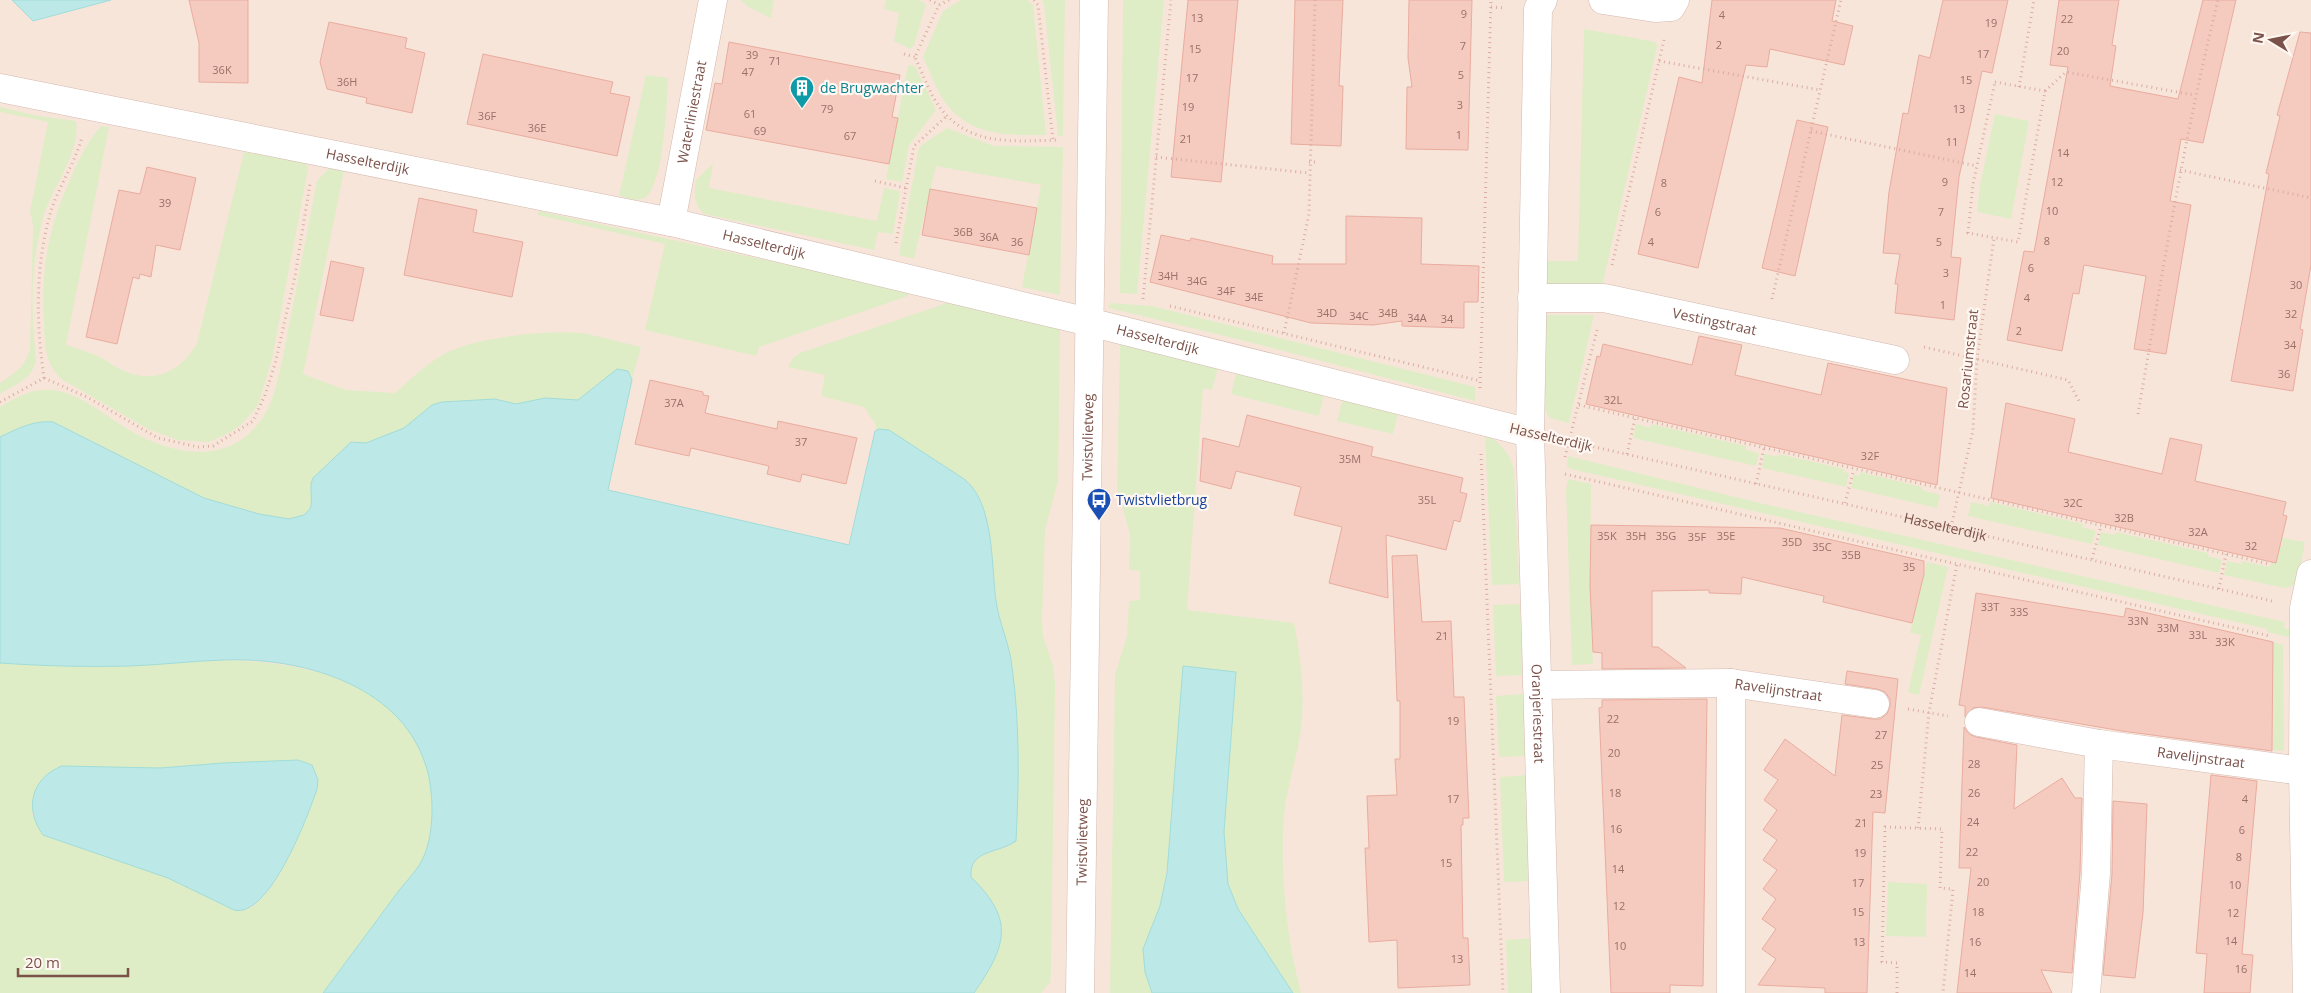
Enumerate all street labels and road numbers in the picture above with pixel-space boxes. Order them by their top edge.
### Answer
street label: Waterliniestraat [672,59,710,165]
street label: Hasselterdijk [325,143,412,179]
street label: Hasselterdijk [721,225,808,263]
street label: Vestingstraat [1671,303,1758,339]
street label: Rosariumstraat [1953,308,1982,410]
street label: Hasselterdijk [1115,319,1202,359]
street label: Twistvlietweg [1077,393,1097,481]
street label: Hasselterdijk [1508,418,1595,455]
street label: Hasselterdijk [1902,508,1989,545]
street label: Oranjeriestraat [1528,663,1549,764]
street label: Ravelijnstraat [1733,674,1824,705]
street label: Ravelijnstraat [2156,742,2246,772]
street label: Twistvlietweg [1072,798,1092,886]

